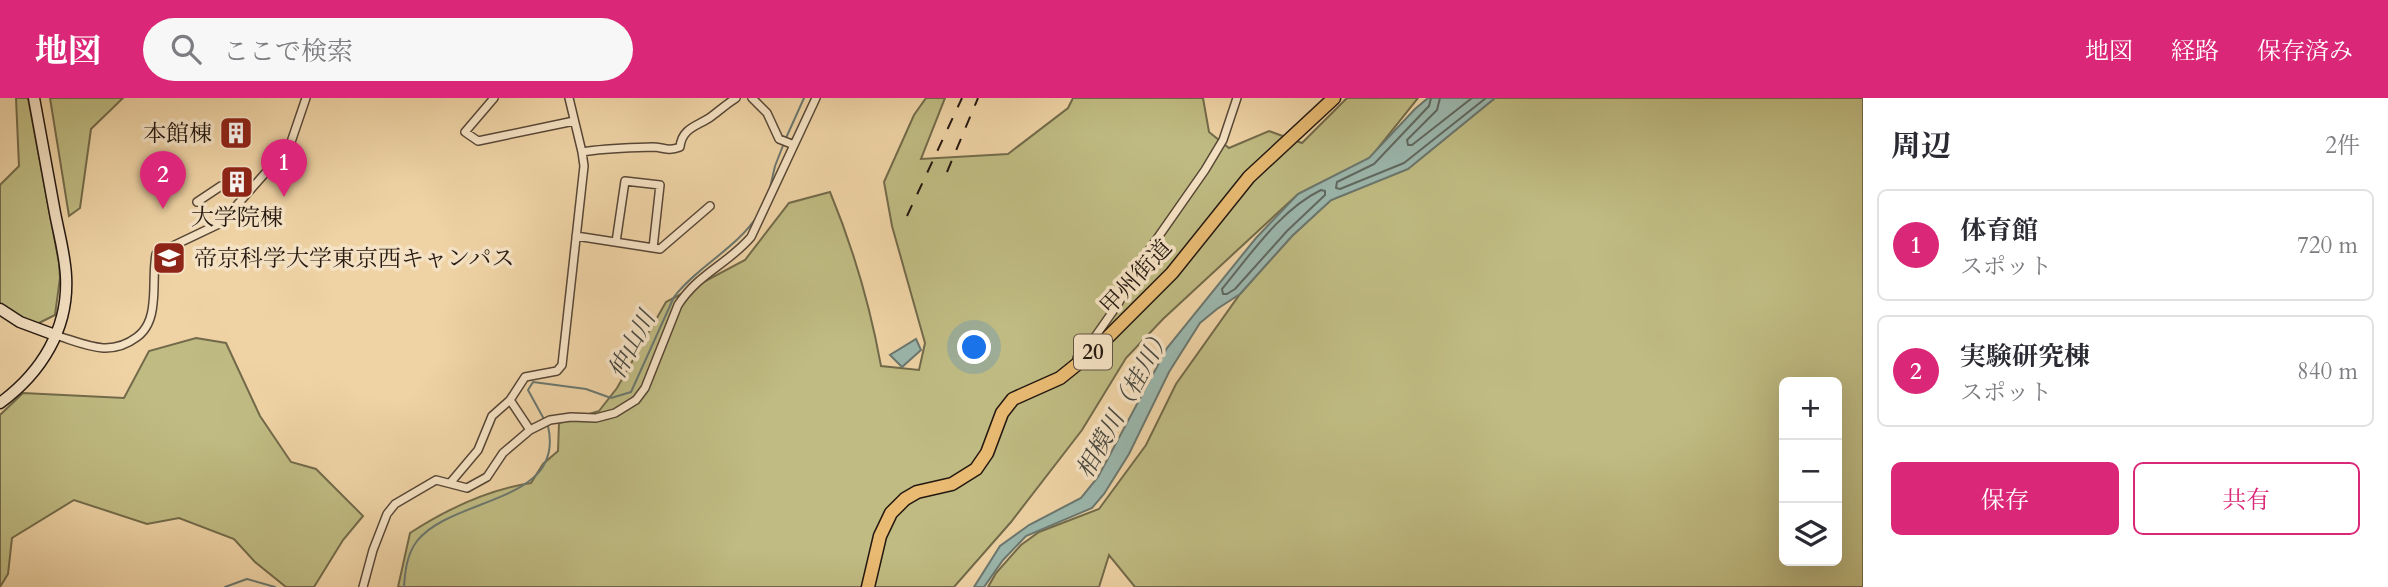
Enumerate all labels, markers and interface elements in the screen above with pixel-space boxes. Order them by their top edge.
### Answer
search box [143,18,633,81]
text: 地図 [35,29,101,74]
icon: search [167,30,205,68]
text: ここで検索 [223,34,353,69]
text: 地図 [2085,35,2133,68]
text: 経路 [2171,35,2219,68]
text: 保存済み [2257,35,2353,68]
building icon: 本館棟 [217,114,255,152]
place label: 本館棟 [143,118,212,149]
text: 周辺 [1891,126,1951,167]
text: 2件 [2325,130,2360,161]
pin: 1 [261,139,307,197]
pin: 2 [140,151,186,209]
building icon: 大学院棟 [218,163,256,201]
place label: 大学院棟 [191,202,283,233]
text: 体育館 [1960,213,2038,248]
text: 1 [1910,230,1922,261]
text: 720 m [2297,230,2358,261]
street label: 甲州街道 [1093,233,1179,321]
school or university icon: 帝京科学大学東京西キャンパス [150,239,188,277]
place label: 帝京科学大学東京西キャンパス [194,243,514,274]
text: スポット [1960,251,2052,282]
water label: 仲山川 [601,303,665,385]
water label: 相模川（桂川） [1069,322,1179,484]
your location [957,330,991,364]
road number: 20 [1074,334,1112,370]
text: 実験研究棟 [1960,339,2090,374]
text: 2 [1910,356,1922,387]
text: 840 m [2297,356,2358,387]
map controls [1779,377,1842,566]
button: + [1779,377,1842,440]
text: スポット [1960,377,2052,408]
button: − [1779,440,1842,503]
button: 保存 [1891,462,2119,535]
button: 共有 [2133,462,2360,535]
button: layers [1779,503,1842,566]

